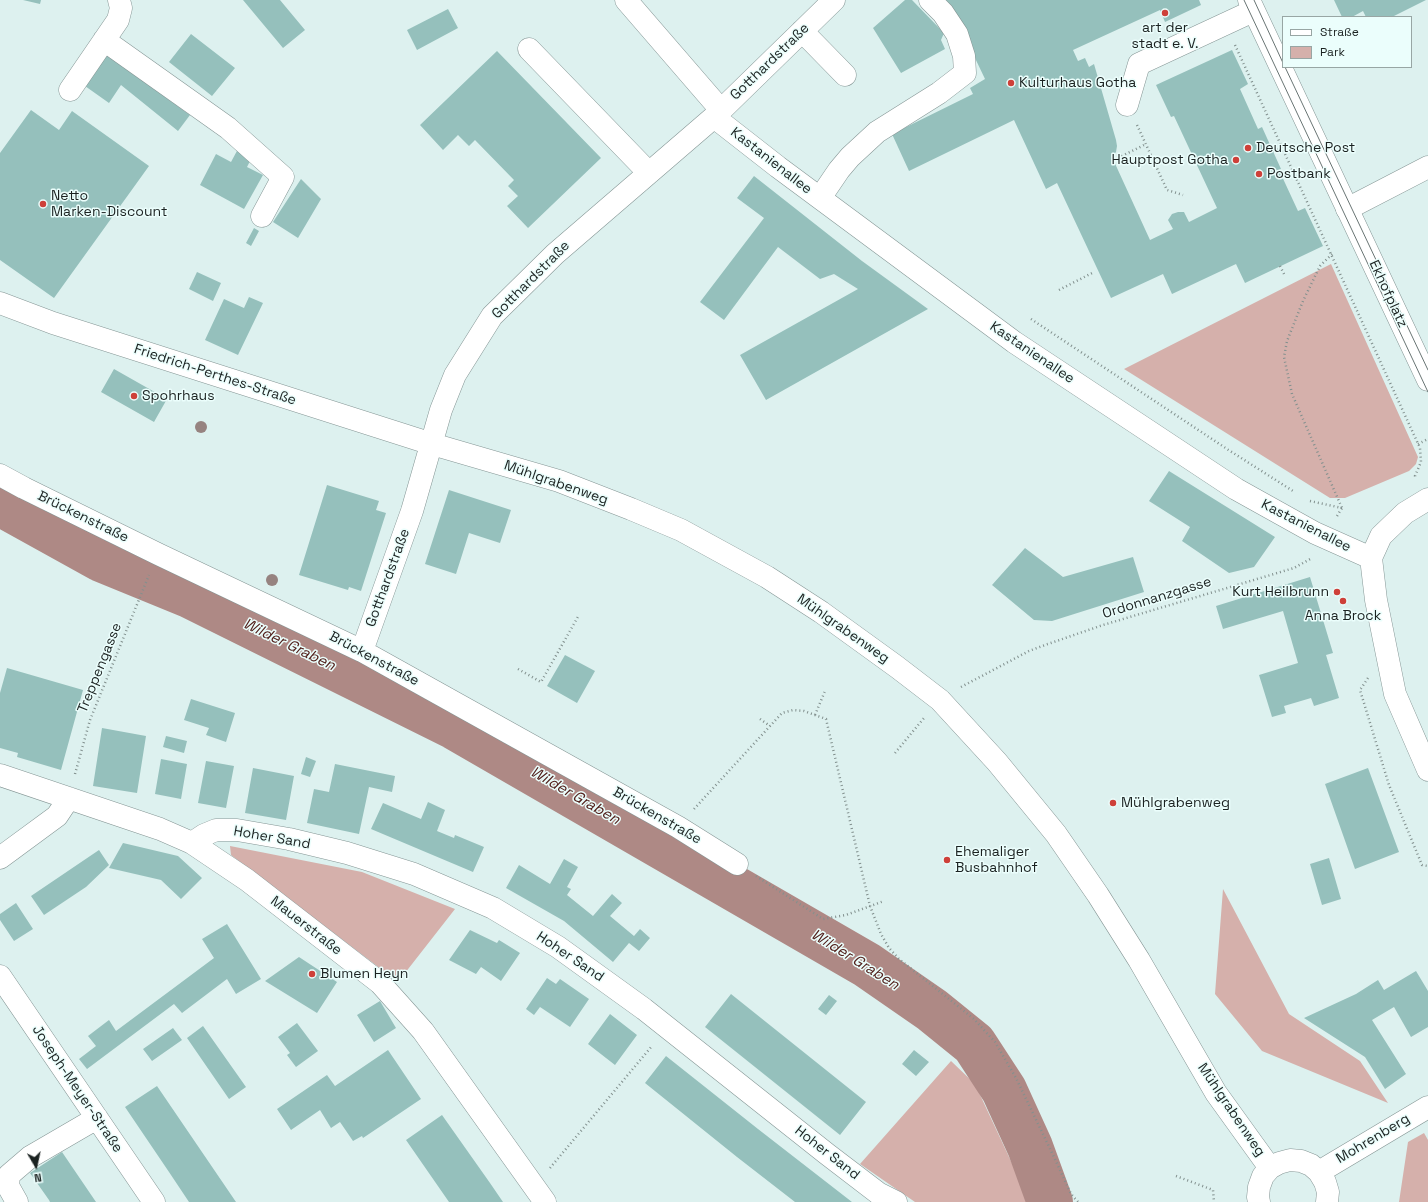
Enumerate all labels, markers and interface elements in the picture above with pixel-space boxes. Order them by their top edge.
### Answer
marker: art der stadt e. V. [1160,8,1170,18]
legend [1282,16,1412,68]
street label: Gotthardstraße [727,20,813,104]
place label: art der stadt e. V. [1132,20,1198,52]
text: Straße [1320,24,1359,40]
text: Park [1320,44,1345,60]
place label: Kulturhaus Gotha [1019,75,1136,91]
marker: Kulturhaus Gotha [1006,78,1016,88]
street label: Kastanienallee [727,124,815,198]
place label: Deutsche Post [1256,140,1355,156]
marker: Deutsche Post [1243,143,1253,153]
place label: Hauptpost Gotha [1112,152,1228,168]
marker: Hauptpost Gotha [1231,155,1241,165]
place label: Postbank [1267,166,1331,182]
marker: Postbank [1254,169,1264,179]
place label: Netto Marken-Discount [51,188,167,220]
marker: Netto Marken-Discount [38,199,48,209]
street label: Gotthardstraße [489,238,573,322]
street label: Ekhofplatz [1365,258,1411,330]
street label: Kastanienallee [986,318,1078,388]
street label: Friedrich-Perthes-Straße [132,341,298,409]
place label: Spohrhaus [142,388,215,404]
marker: Spohrhaus [129,391,139,401]
street label: Mühlgrabenweg [502,457,610,509]
street label: Brückenstraße [35,488,131,546]
street label: Kastanienallee [1258,496,1354,556]
street label: Gotthardstraße [362,527,414,629]
street label: Ordonnanzgasse [1101,573,1213,623]
place label: Kurt Heilbrunn [1232,584,1329,600]
marker: Kurt Heilbrunn [1332,587,1342,597]
street label: Mühlgrabenweg [794,591,892,667]
marker: Anna Brock [1338,596,1348,606]
place label: Anna Brock [1305,608,1381,624]
water label: Wilder Graben [240,615,338,675]
street label: Treppengasse [74,621,126,715]
street label: Brückenstraße [326,628,422,690]
water label: Wilder Graben [527,763,623,829]
street label: Brückenstraße [610,784,704,848]
place label: Mühlgrabenweg [1121,795,1230,811]
marker: Mühlgrabenweg [1108,798,1118,808]
street label: Hoher Sand [232,823,312,853]
place label: Ehemaliger Busbahnhof [955,844,1038,876]
marker: Ehemaliger Busbahnhof [942,855,952,865]
street label: Mauerstraße [267,893,345,959]
water label: Wilder Graben [808,926,902,994]
street label: Hoher Sand [533,928,607,986]
place label: Blumen Heyn [320,966,408,982]
marker: Blumen Heyn [307,969,317,979]
street label: Joseph-Meyer-Straße [28,1022,126,1156]
street label: Mühlgrabenweg [1194,1060,1268,1160]
street label: Mohrenberg [1333,1111,1413,1167]
street label: Hoher Sand [791,1122,863,1184]
north arrow [16,1146,56,1186]
text: N [33,1170,43,1185]

